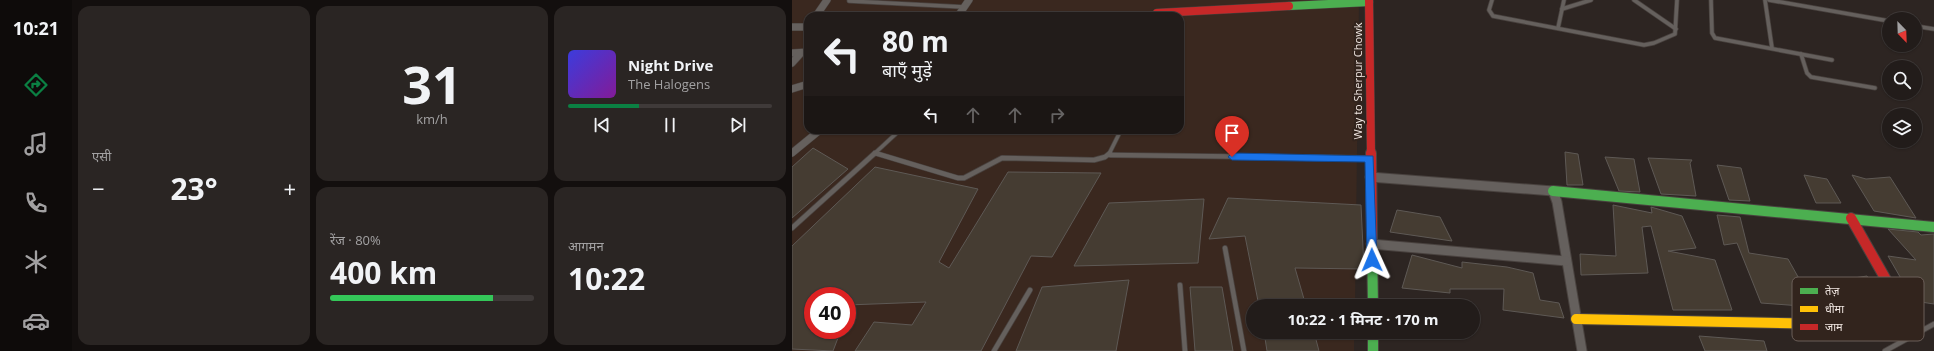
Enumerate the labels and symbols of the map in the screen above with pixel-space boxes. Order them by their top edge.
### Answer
north arrow [1882,12,1922,52]
street label: Way to Sherpur Chowk [1350,22,1365,139]
pin [1215,116,1249,157]
position arrow [1351,239,1393,281]
legend [1792,277,1924,341]
text: तेज़ [1825,283,1840,298]
speed limit sign: 40 [804,287,856,339]
text: धीमा [1825,301,1844,316]
text: जाम [1825,319,1843,334]

